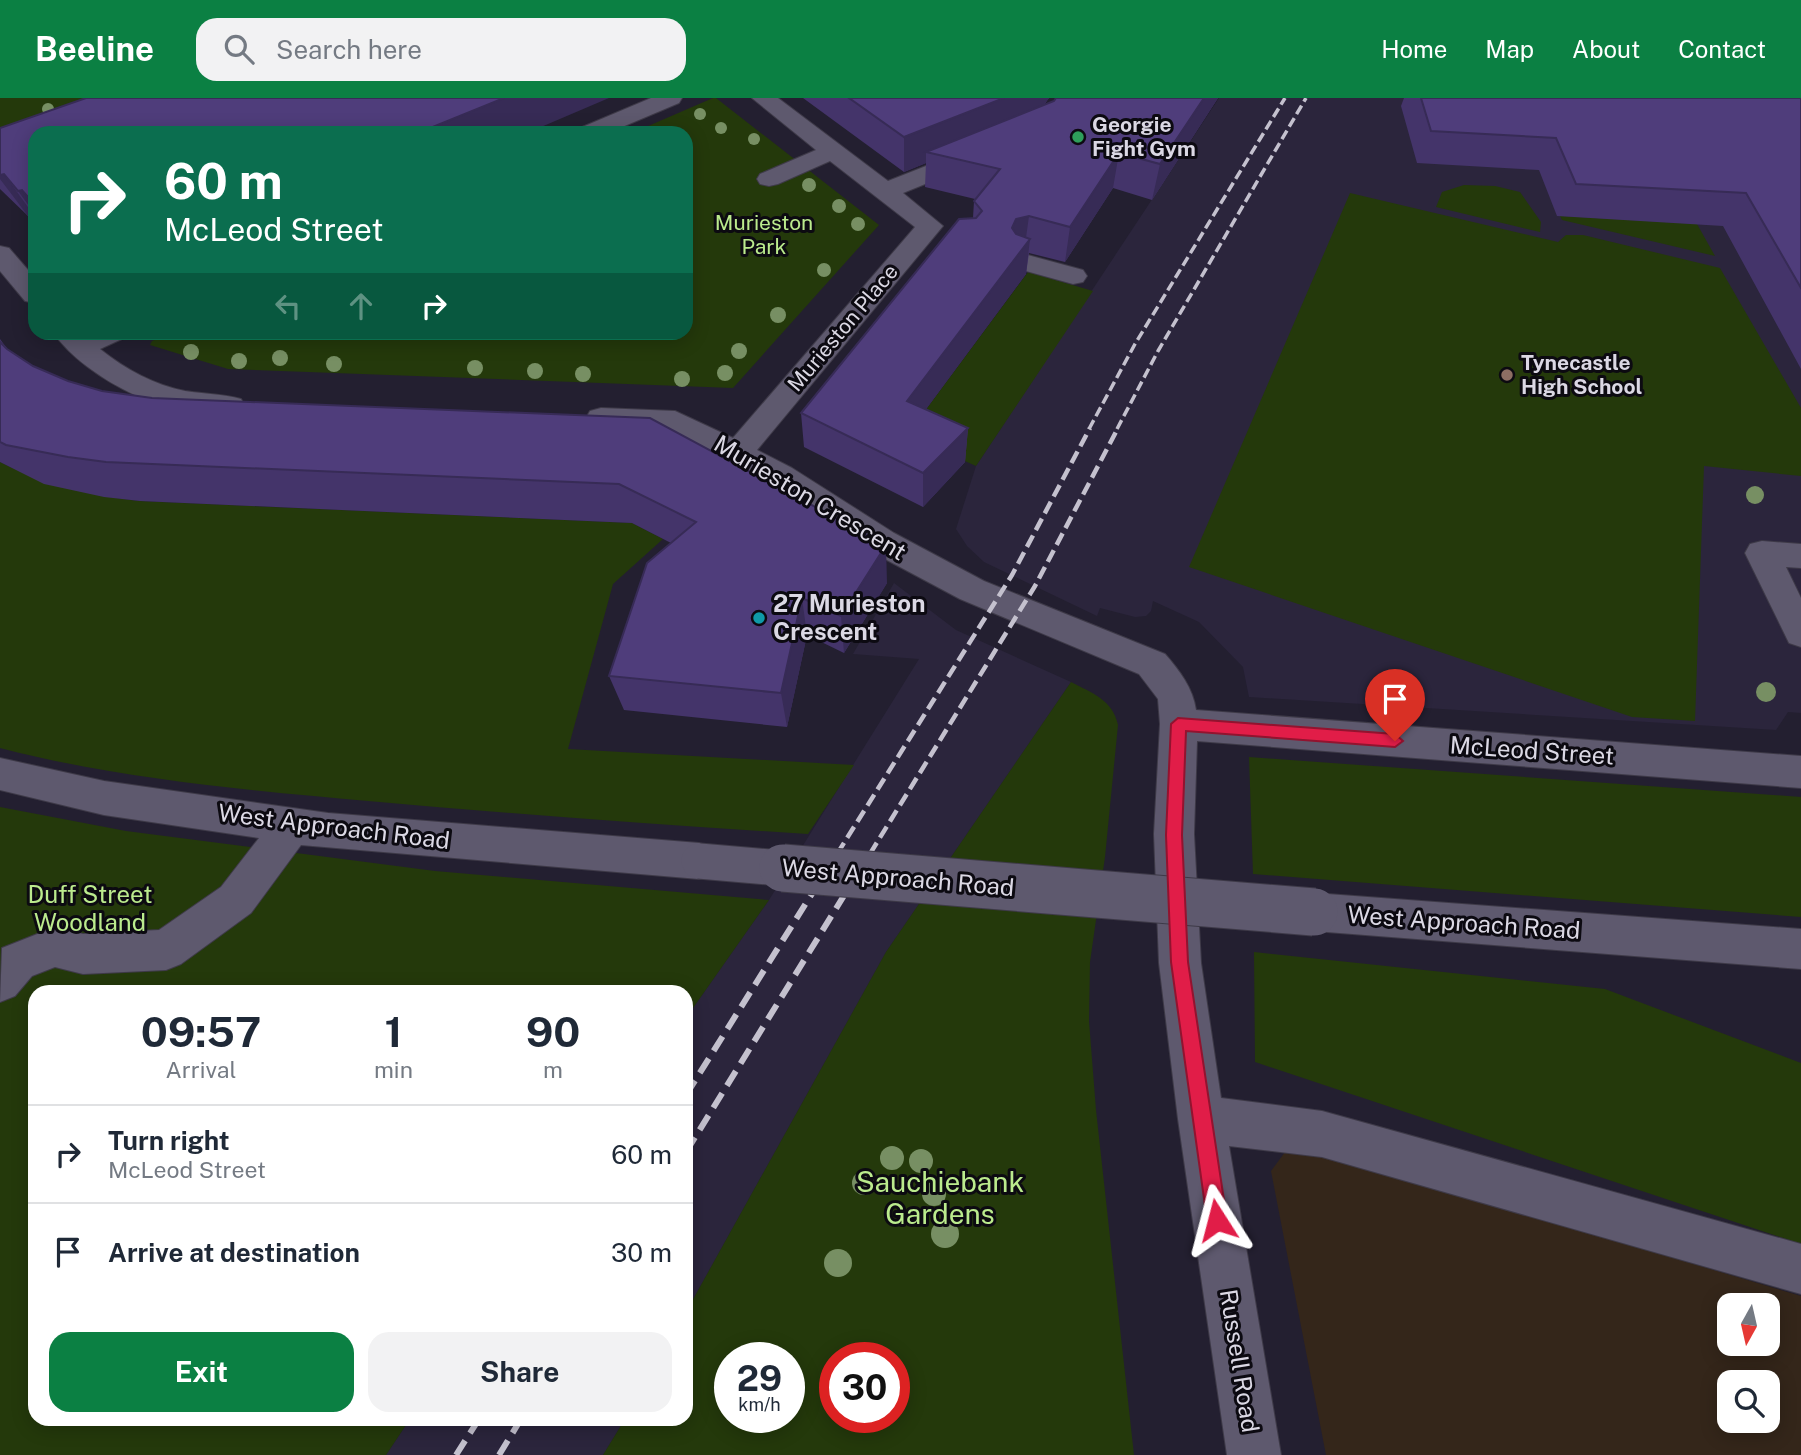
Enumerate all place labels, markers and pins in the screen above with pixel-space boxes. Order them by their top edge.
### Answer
place label: Georgie Fight Gym [1092,112,1196,161]
marker: Georgie Fight Gym [1070,129,1086,145]
place label: Tynecastle High School [1521,350,1643,399]
marker: Tynecastle High School [1499,367,1515,383]
place label: 27 Murieston Crescent [773,589,925,645]
marker: 27 Murieston Crescent [751,610,767,626]
pin [1365,669,1425,741]

